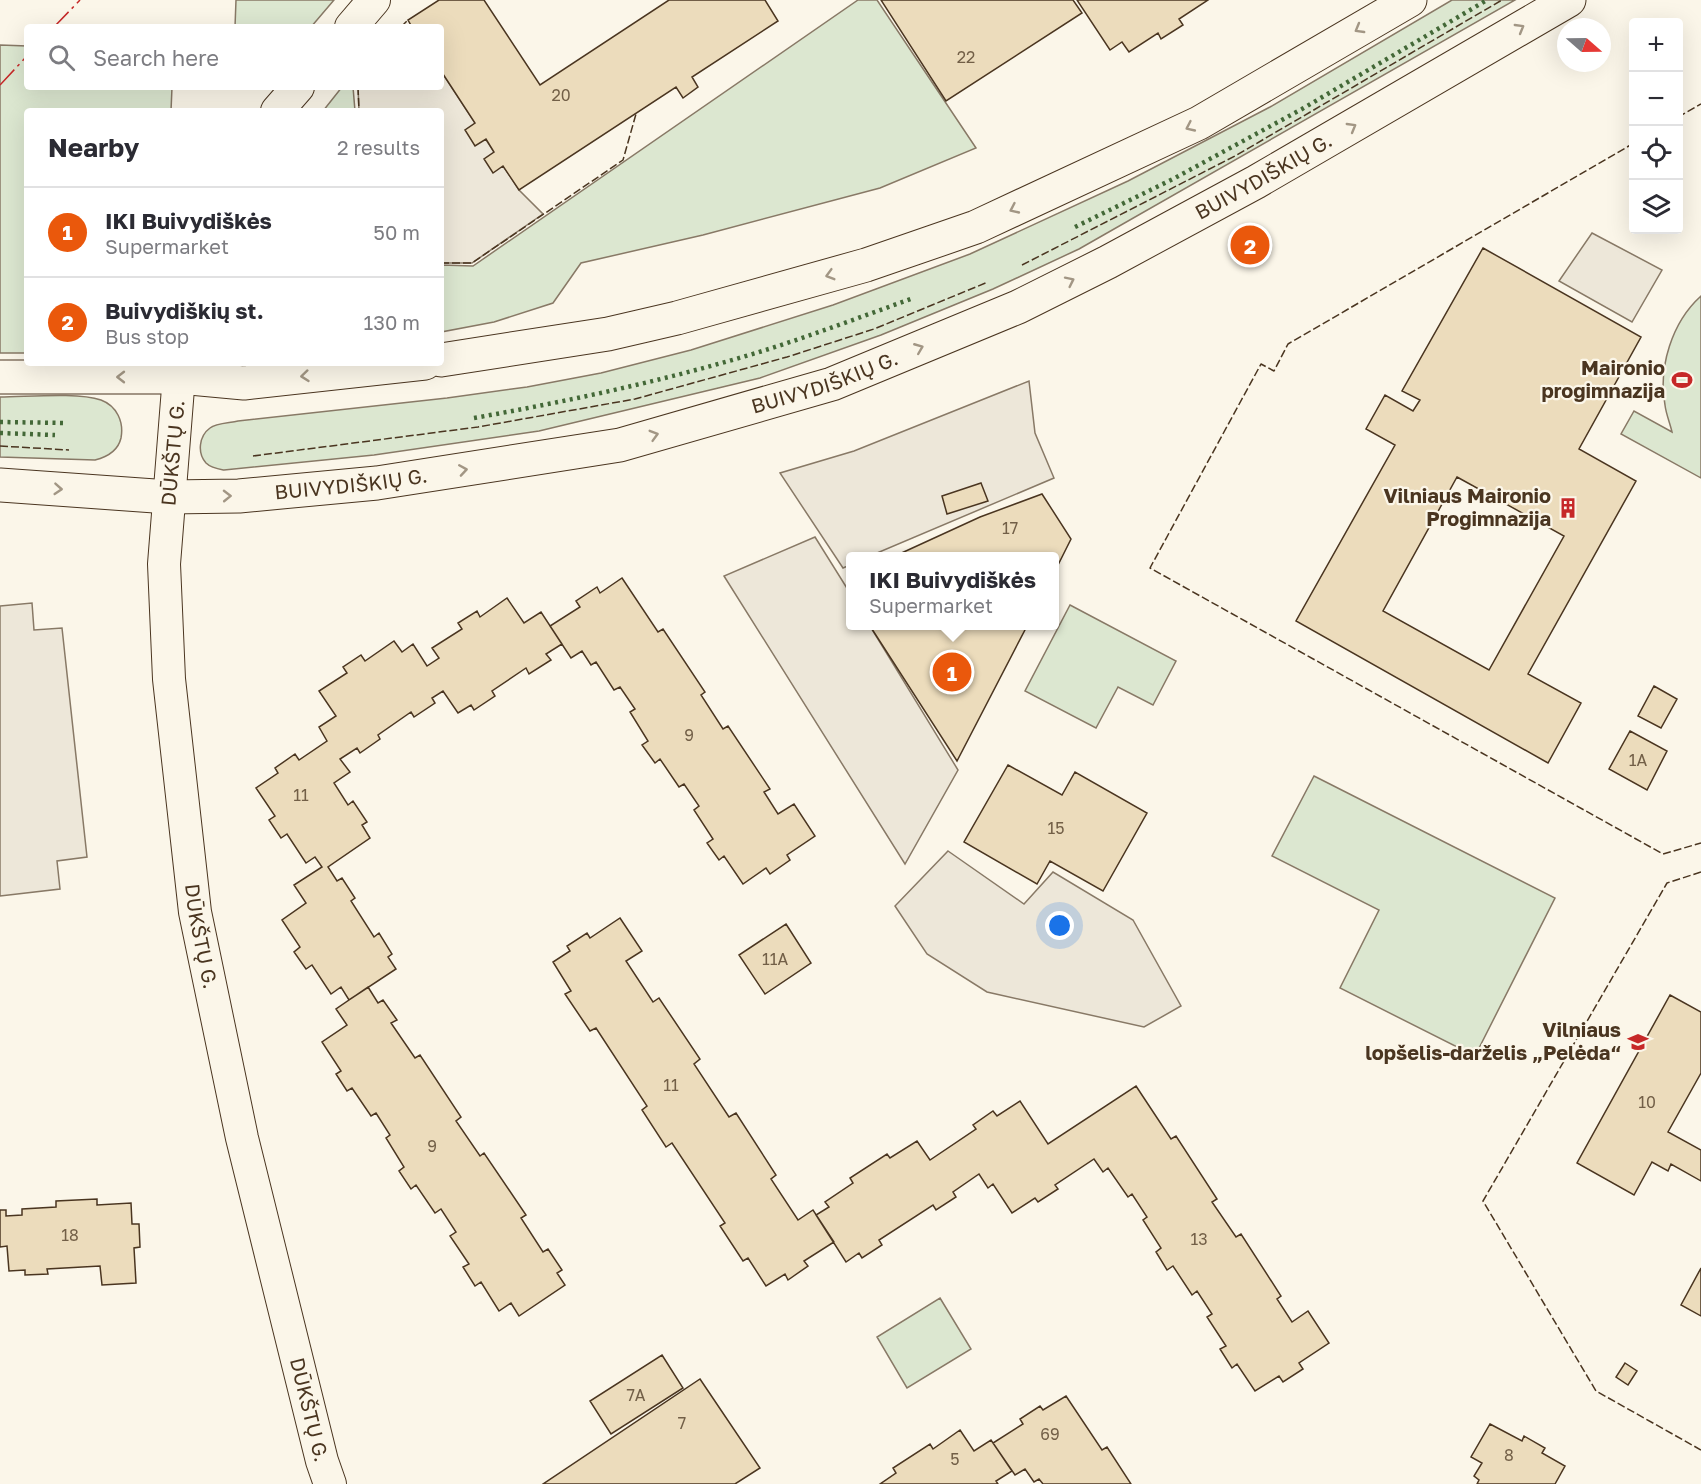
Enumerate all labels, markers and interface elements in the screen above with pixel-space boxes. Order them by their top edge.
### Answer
north arrow [1557,18,1611,72]
map controls [1629,18,1683,234]
button: + [1629,18,1683,72]
one-way arrow [1355,22,1365,34]
search box [24,24,444,90]
one-way arrow [1514,24,1524,36]
icon: search [45,41,78,74]
text: Search here [93,44,219,71]
house number: 22 [957,47,975,67]
button: − [1629,72,1683,126]
house number: 20 [551,85,571,105]
one-way arrow [1186,119,1197,131]
one-way arrow [1346,122,1356,134]
button: locate [1629,126,1683,180]
street label: BUIVYDIŠKIŲ G. [1190,128,1336,224]
text: Nearby [48,132,139,163]
text: 2 results [337,135,420,159]
button: layers [1629,180,1683,234]
one-way arrow [1009,202,1020,214]
text: IKI Buivydiškės [105,207,272,234]
text: 1 [62,220,73,244]
text: 50 m [373,220,420,244]
pin: 2 [1230,222,1270,268]
text: Supermarket [105,234,229,258]
one-way arrow [826,268,836,280]
one-way arrow [1064,276,1075,288]
text: Buivydiškių st. [105,297,264,324]
text: 2 [61,310,74,334]
text: 130 m [364,310,420,334]
text: Bus stop [105,324,189,348]
one-way arrow [912,343,923,355]
street label: BUIVYDIŠKIŲ G. [748,345,901,418]
place label: Maironio progimnazija [1541,355,1665,402]
sports icon: Maironio progimnazija [1670,368,1694,392]
one-way arrow [300,370,309,382]
one-way arrow [116,371,125,383]
street label: DŪKŠTŲ G. [155,399,189,507]
one-way arrow [648,430,659,442]
street label: BUIVYDIŠKIŲ G. [273,462,429,504]
one-way arrow [457,464,467,477]
one-way arrow [54,483,63,496]
place label: Vilniaus Maironio Progimnazija [1383,483,1551,530]
one-way arrow [223,490,232,503]
building icon: Vilniaus Maironio Progimnazija [1556,496,1580,520]
house number: 17 [1002,518,1018,538]
popup [846,552,1059,630]
text: IKI Buivydiškės [869,566,1036,593]
text: Supermarket [869,593,993,617]
pin: 1 [932,650,972,694]
house number: 9 [684,725,694,745]
house number: 1A [1629,750,1648,770]
house number: 11 [293,785,309,805]
house number: 15 [1047,818,1065,838]
street label: DŪKŠTŲ G. [181,882,224,991]
your location [1045,911,1074,940]
house number: 11A [762,949,788,969]
place label: Vilniaus lopšelis-darželis „Pelėda“ [1365,1017,1621,1064]
school or university icon: Vilniaus lopšelis-darželis „Pelėda“ [1626,1030,1650,1054]
house number: 11 [663,1075,679,1095]
house number: 10 [1638,1092,1656,1112]
house number: 9 [427,1136,437,1156]
house number: 18 [61,1225,79,1245]
house number: 13 [1190,1229,1208,1249]
street label: DŪKŠTŲ G. [286,1355,335,1464]
house number: 7A [626,1385,646,1405]
house number: 7 [678,1413,686,1433]
house number: 69 [1040,1424,1060,1444]
house number: 8 [1504,1445,1514,1465]
house number: 5 [950,1449,960,1469]

